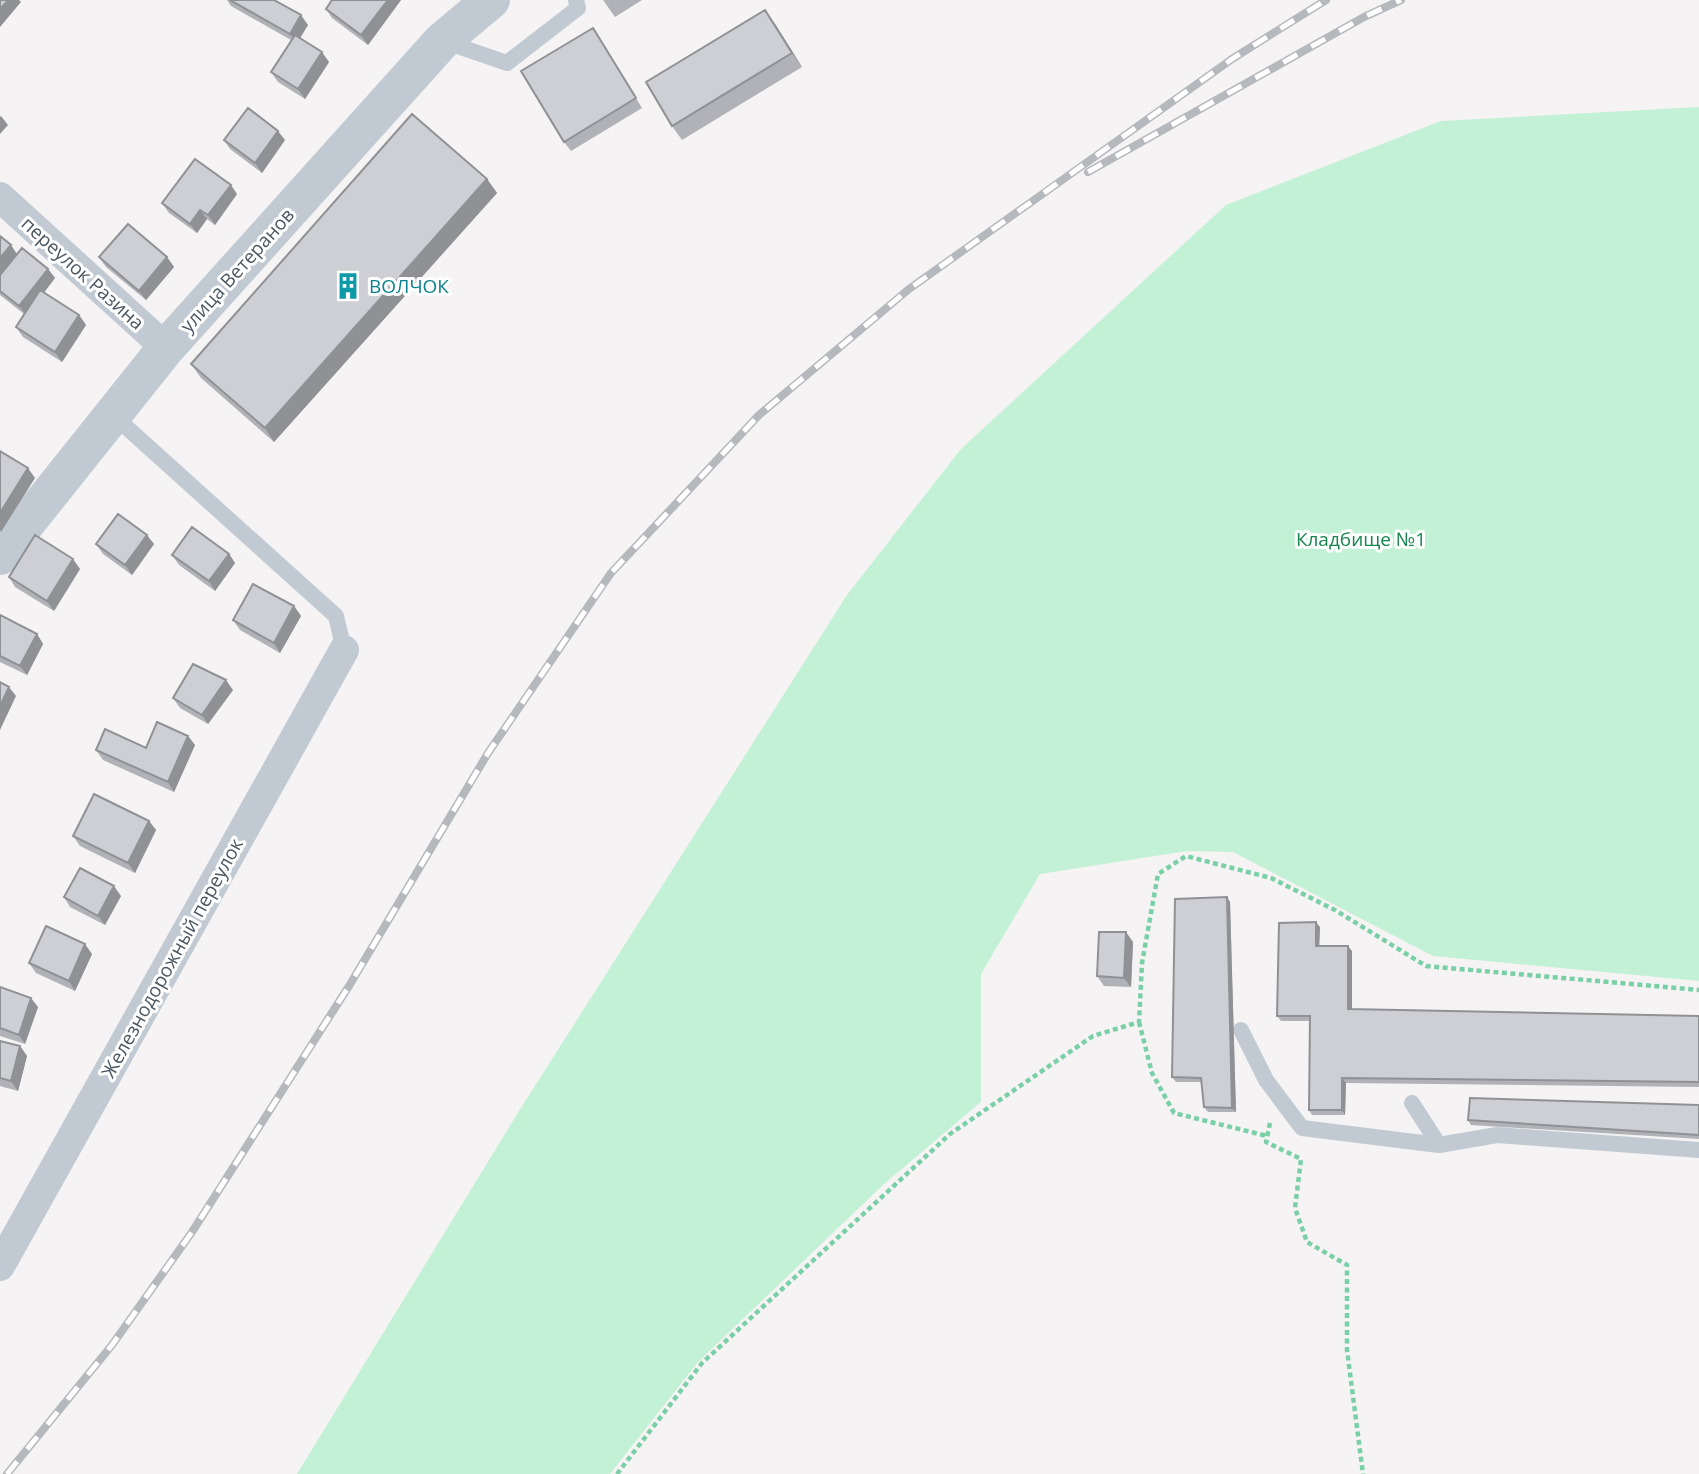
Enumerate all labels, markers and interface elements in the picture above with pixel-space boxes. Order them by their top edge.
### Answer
street label: улица Ветеранов [174,202,300,338]
street label: переулок Разина [16,211,150,335]
building icon: ВОЛЧОК [333,271,363,301]
place label: ВОЛЧОК [369,273,449,299]
park label: Кладбище №1 [1296,526,1426,552]
street label: Железнодорожный переулок [95,833,249,1082]

